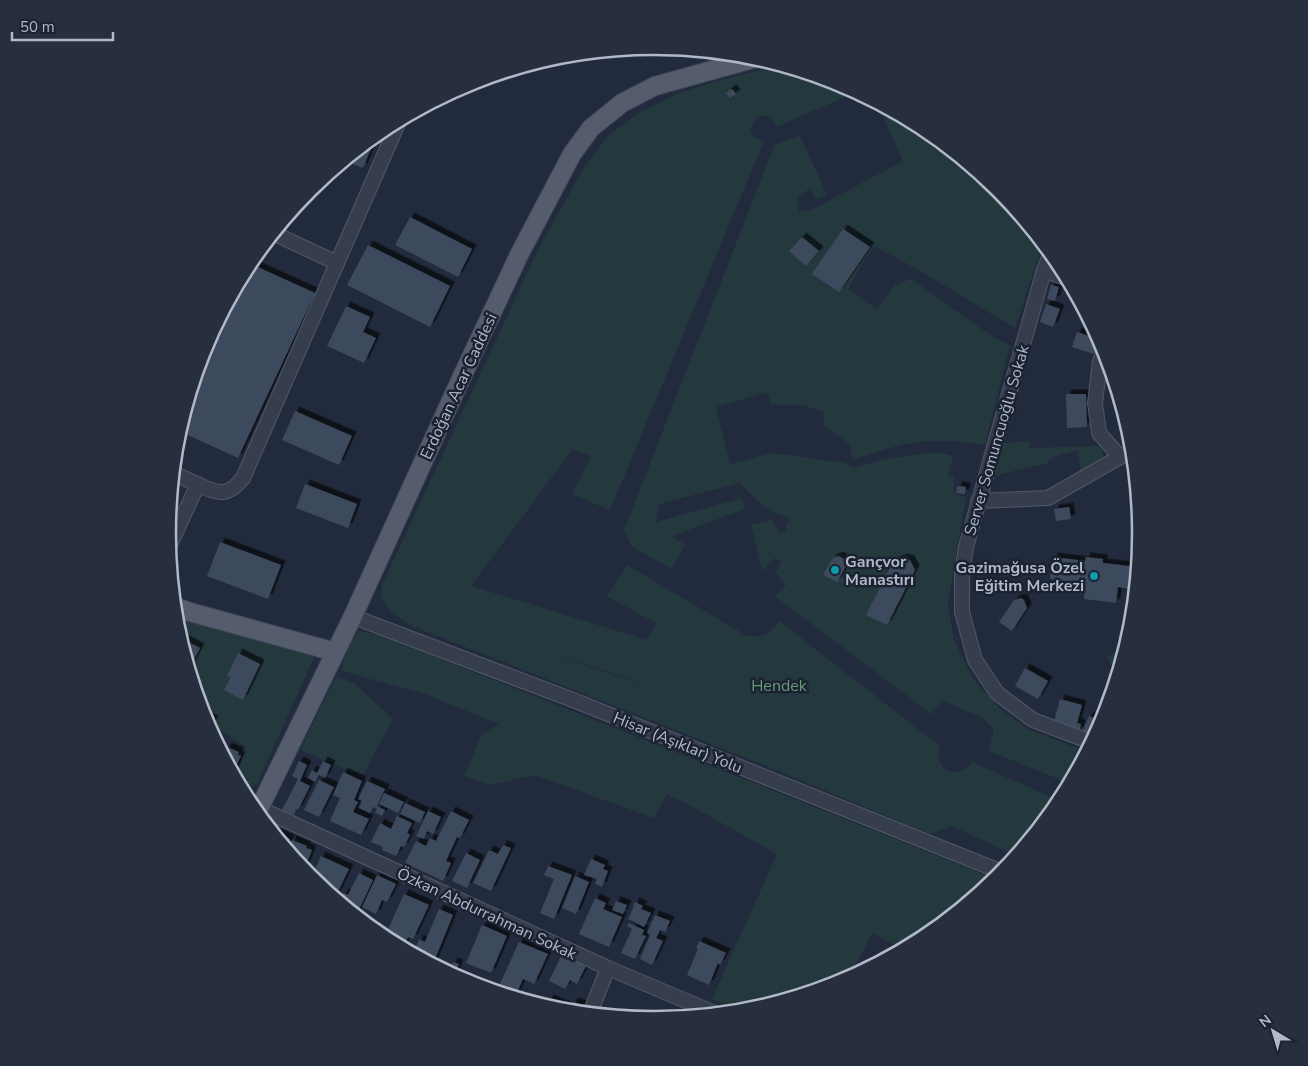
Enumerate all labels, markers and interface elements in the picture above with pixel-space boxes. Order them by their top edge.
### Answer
scale bar [12,10,114,42]
text: 50 m [20,17,55,37]
street label: Erdoğan Acar Caddesi [415,310,502,463]
street label: Server Somuncuoğlu Sokak [959,342,1035,538]
place label: Gançvor Manastırı [845,551,914,591]
place label: Gazimağusa Özel Eğitim Merkezi [955,557,1084,597]
marker: Gançvor Manastırı [829,564,841,576]
marker: Gazimağusa Özel Eğitim Merkezi [1088,570,1100,582]
park label: Hendek [751,675,808,697]
street label: Hisar (Aşıklar) Yolu [610,707,745,779]
street label: Özkan Abdurrahman Sokak [393,863,581,966]
north arrow [1248,1006,1298,1056]
text: N [1255,1010,1275,1032]

